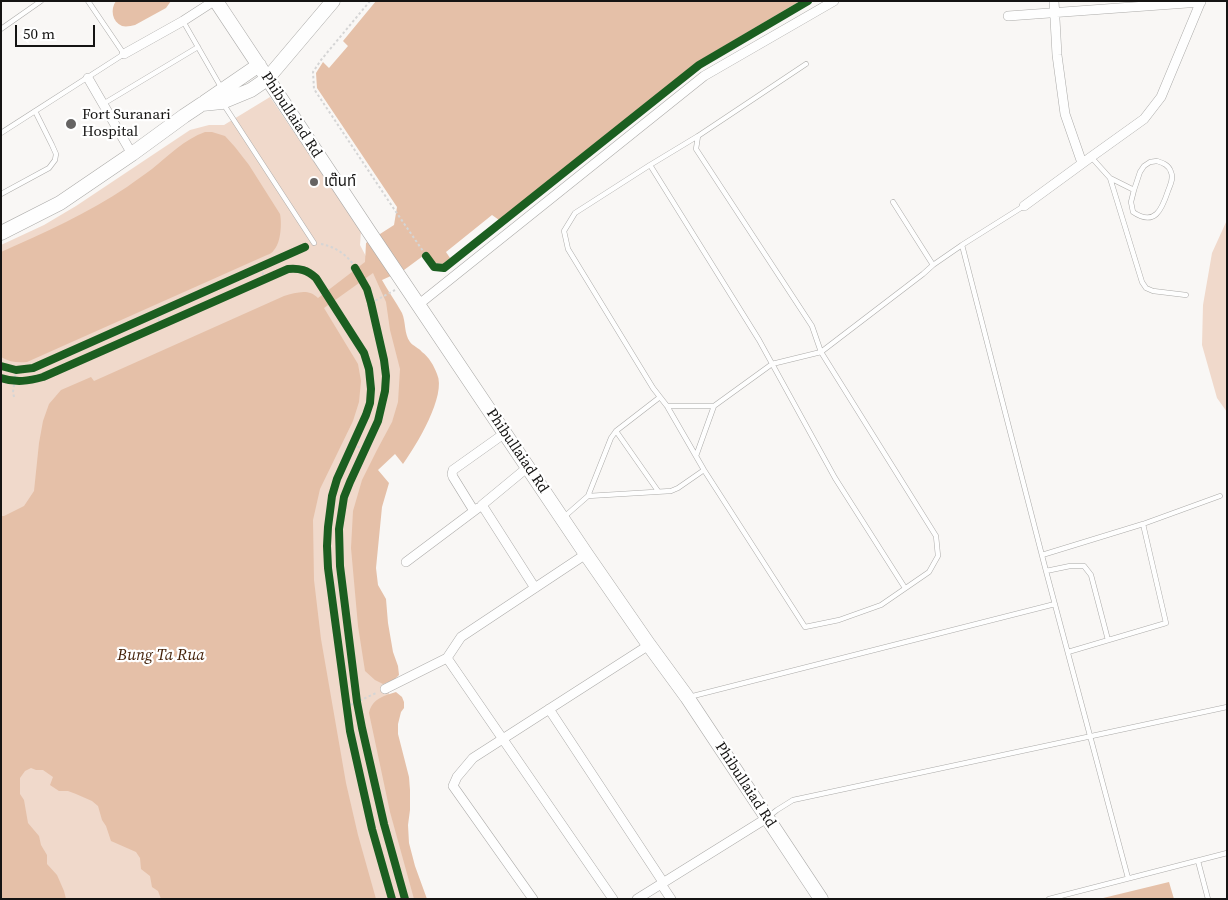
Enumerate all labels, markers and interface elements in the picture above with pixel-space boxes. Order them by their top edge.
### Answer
scale bar [18,15,98,47]
text: 50 m [23,23,55,44]
street label: Phibullaiad Rd [257,69,325,161]
place label: Fort Suranari Hospital [82,106,171,141]
marker: Fort Suranari Hospital [64,117,78,131]
place label: เต๊นท์ [324,173,356,191]
marker: เต๊นท์ [308,176,320,188]
street label: Phibullaiad Rd [482,405,552,497]
water label: Bung Ta Rua [117,646,205,666]
street label: Phibullaiad Rd [711,739,779,831]

